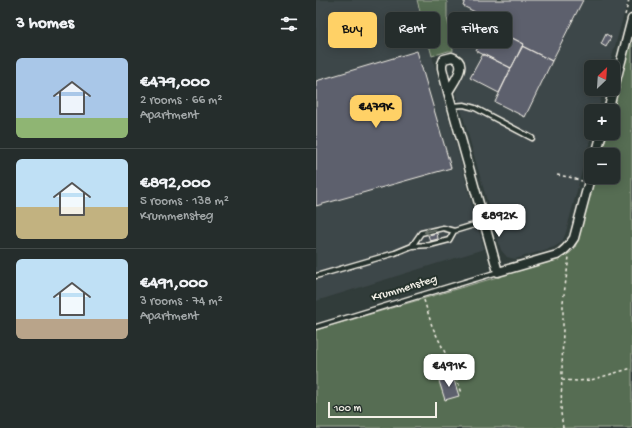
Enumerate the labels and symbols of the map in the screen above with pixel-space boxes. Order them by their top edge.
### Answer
north arrow [584,60,620,96]
pin: €479K [348,95,404,129]
pin: €892K [471,204,527,238]
one-way arrow [424,228,437,236]
street label: Krummensteg [370,272,439,306]
pin: €491K [421,354,477,388]
scale bar [328,400,437,419]

